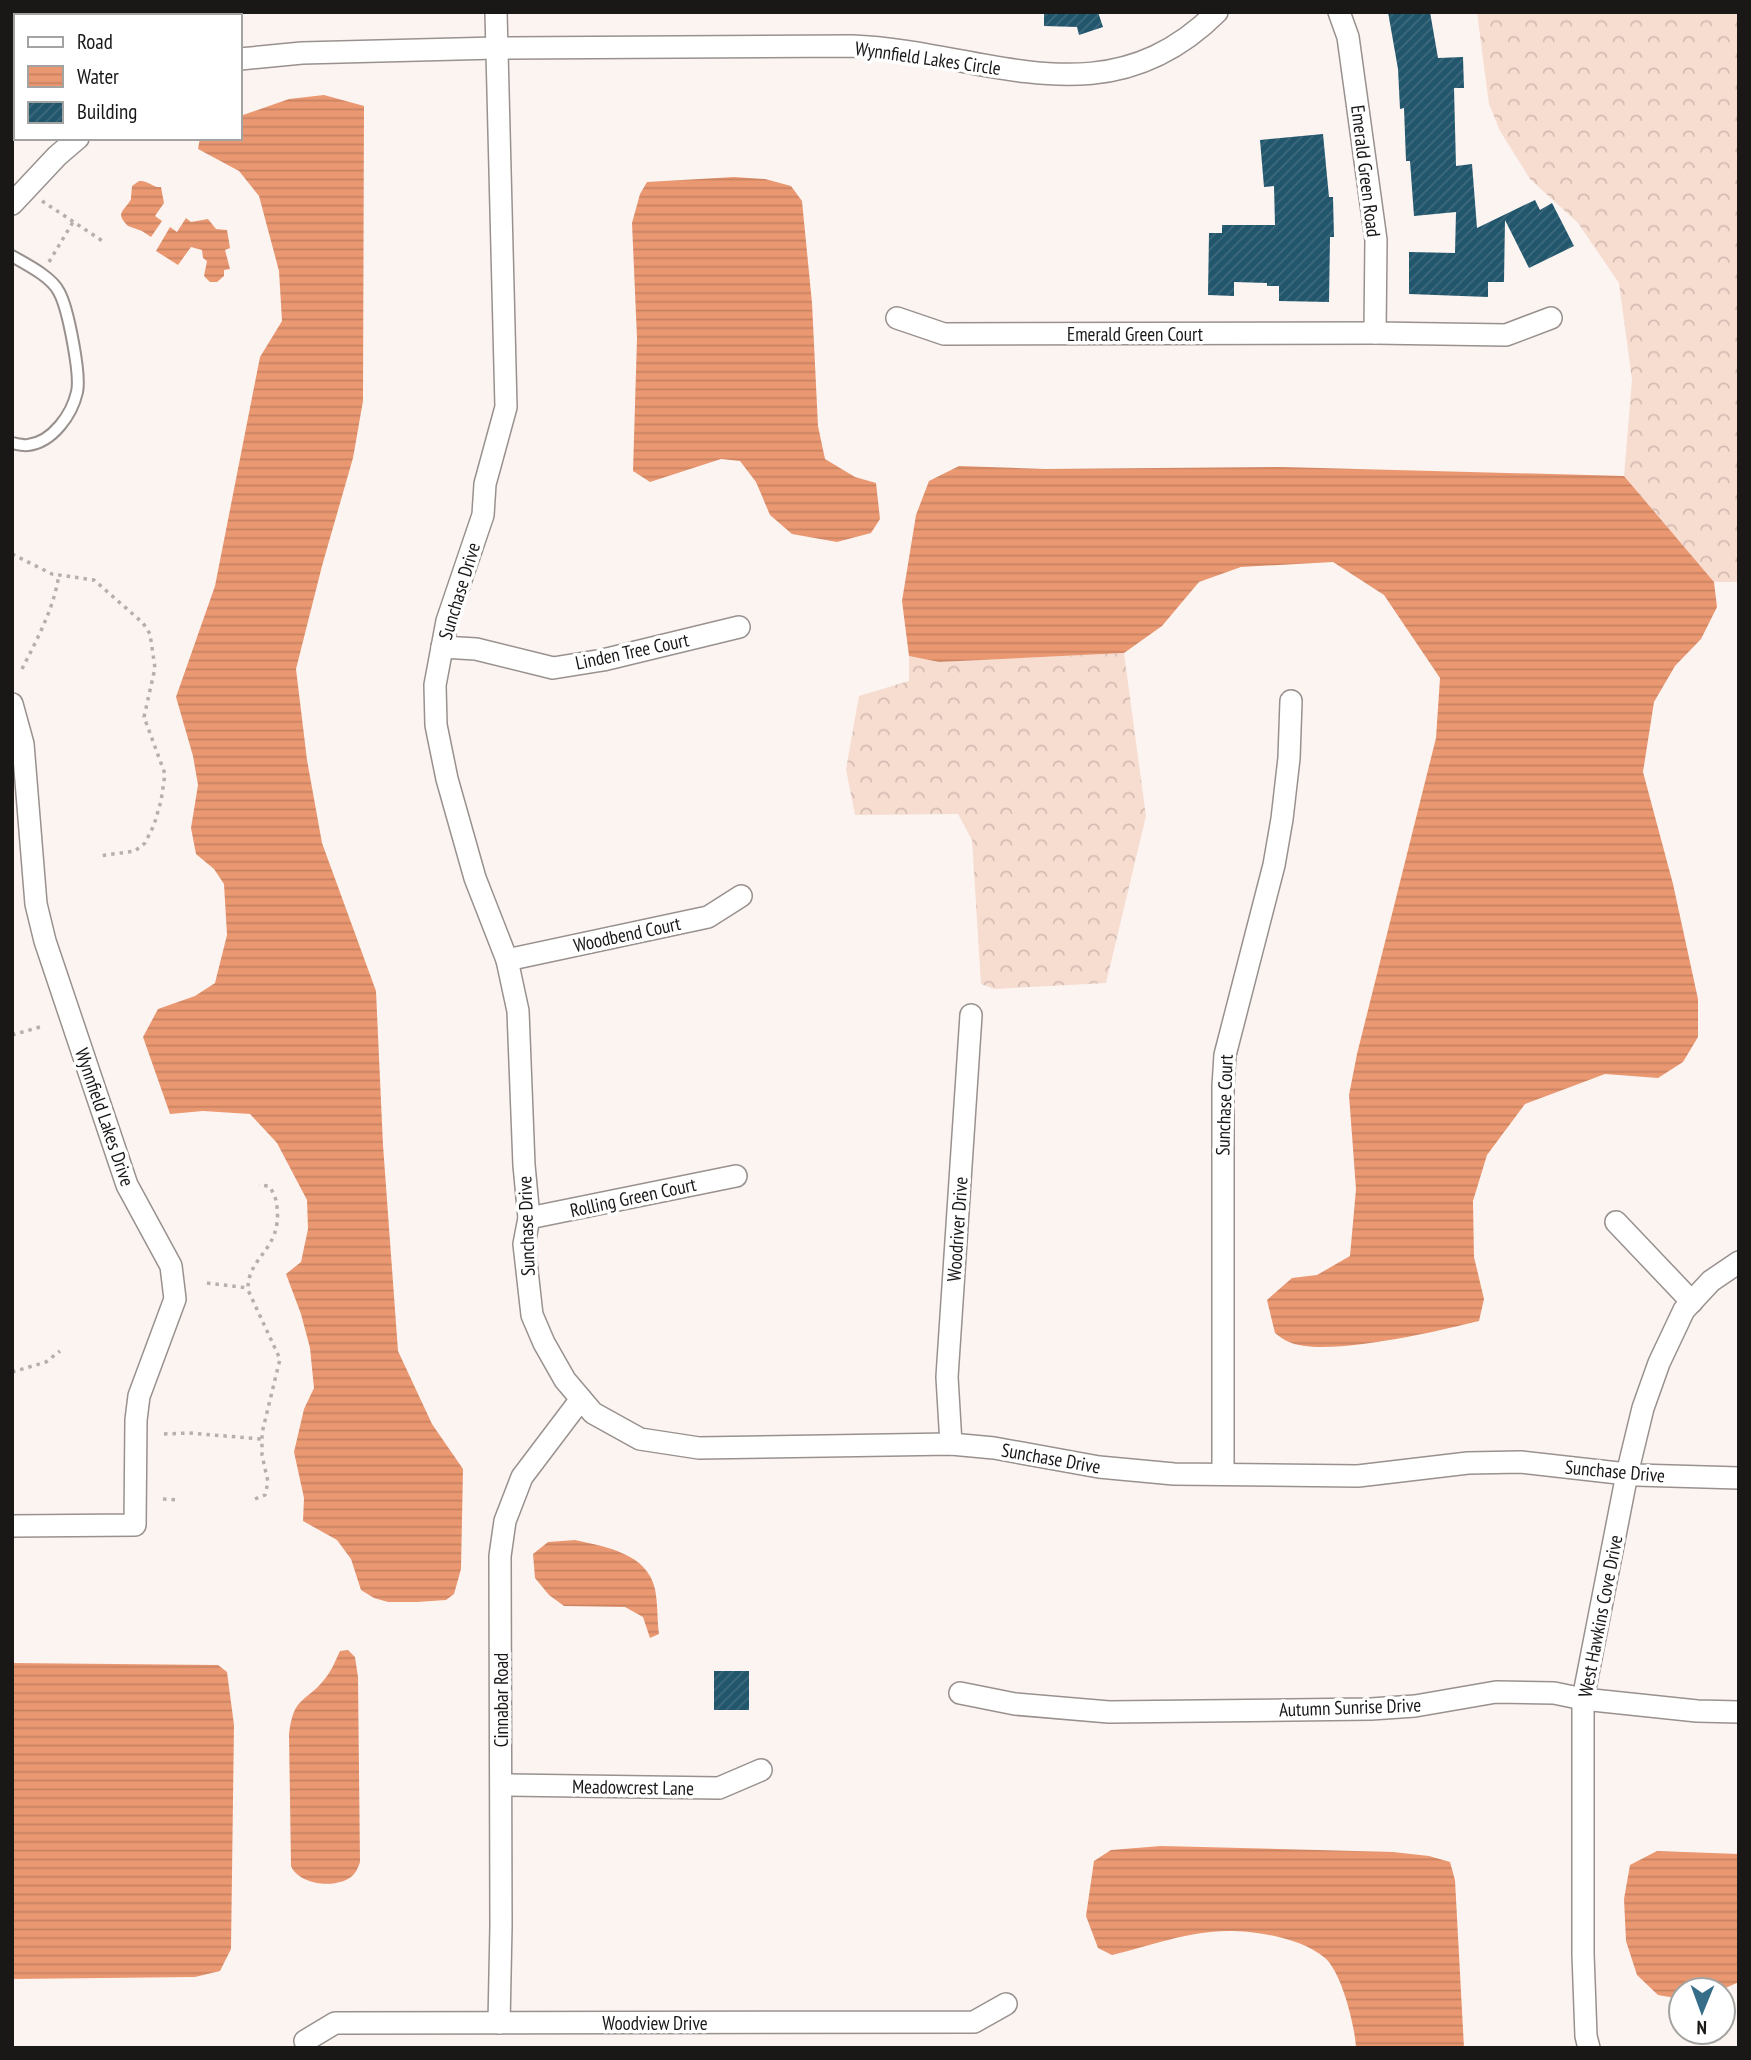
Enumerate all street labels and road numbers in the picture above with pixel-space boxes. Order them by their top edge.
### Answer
street label: Wynnfield Lakes Circle [854,36,1003,80]
street label: Emerald Green Road [1346,104,1386,238]
street label: Emerald Green Court [1067,322,1204,346]
street label: Sunchase Drive [433,539,485,642]
street label: Linden Tree Court [573,627,692,675]
street label: Woodbend Court [571,911,684,957]
street label: Wynnfield Lakes Drive [70,1045,140,1189]
street label: Sunchase Court [1210,1053,1238,1156]
street label: Rolling Green Court [568,1172,699,1222]
street label: Sunchase Drive [512,1175,540,1277]
street label: Woodriver Drive [941,1176,973,1282]
street label: Sunchase Drive [1000,1437,1103,1479]
street label: Sunchase Drive [1564,1455,1666,1487]
street label: West Hawkins Cove Drive [1572,1533,1628,1699]
street label: Cinnabar Road [489,1653,513,1747]
street label: Autumn Sunrise Drive [1278,1693,1422,1721]
street label: Meadowcrest Lane [572,1774,694,1800]
street label: Woodview Drive [602,2011,708,2035]

